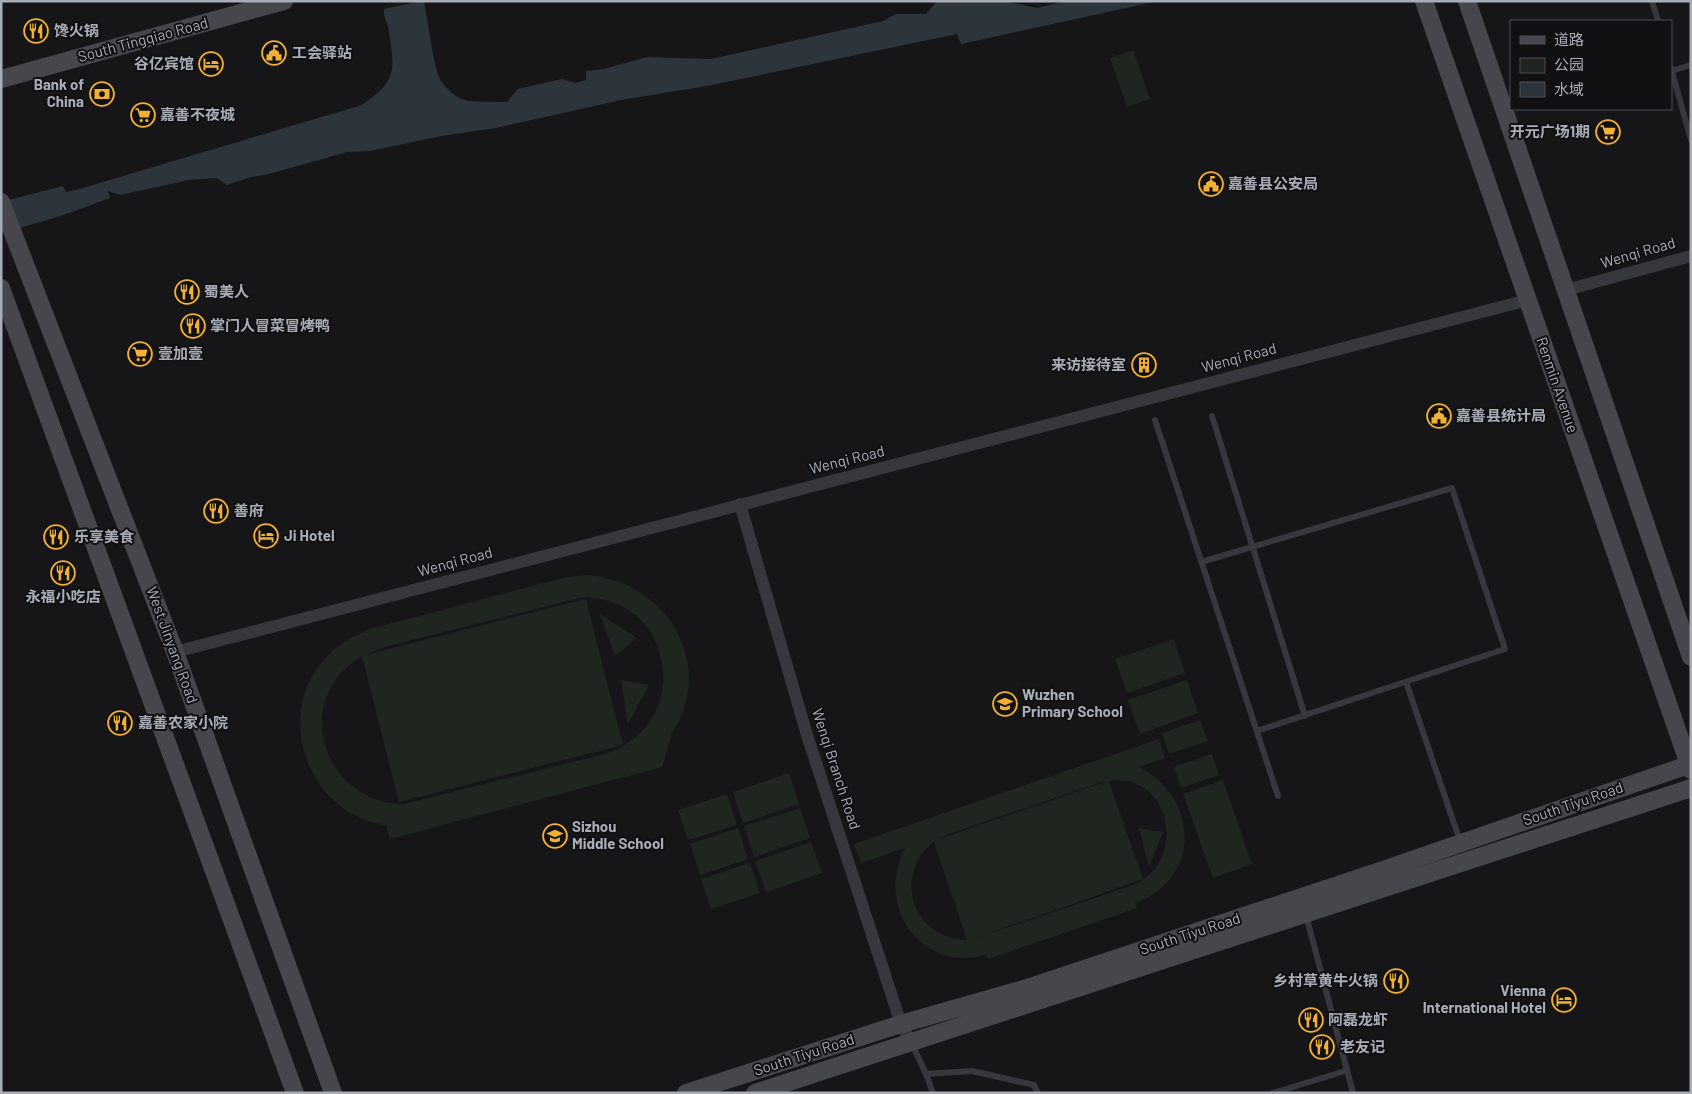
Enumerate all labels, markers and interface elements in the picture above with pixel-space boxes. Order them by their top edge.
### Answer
street label: South Tingqiao Road [76,13,210,65]
restaurant icon: 馋火锅 [23,18,49,44]
legend [1510,20,1672,110]
place label: 馋火锅 [54,21,99,39]
text: 道路 [1554,30,1584,48]
public building icon: 工会驿站 [261,40,287,66]
place label: 工会驿站 [292,43,352,61]
hotel icon: 谷亿宾馆 [198,51,224,77]
place label: 谷亿宾馆 [134,54,194,72]
text: 公园 [1554,55,1584,73]
place label: Bank of China [34,75,84,110]
text: 水域 [1554,80,1584,98]
bank icon: Bank of China [89,81,115,107]
supermarket icon: 嘉善不夜城 [130,102,156,128]
place label: 嘉善不夜城 [160,105,235,123]
supermarket icon: 开元广场1期 [1595,119,1621,145]
place label: 开元广场1期 [1510,122,1590,140]
public building icon: 嘉善县公安局 [1198,171,1224,197]
place label: 嘉善县公安局 [1228,174,1318,192]
street label: Wenqi Road [1598,233,1677,271]
restaurant icon: 蜀美人 [174,279,200,305]
place label: 蜀美人 [204,282,249,300]
restaurant icon: 掌门人冒菜冒烤鸭 [180,313,206,339]
place label: 掌门人冒菜冒烤鸭 [210,316,330,334]
street label: Renmin Avenue [1533,334,1583,435]
street label: Wenqi Road [1199,338,1278,376]
supermarket icon: 壹加壹 [127,341,153,367]
place label: 壹加壹 [158,344,203,362]
building icon: 来访接待室 [1131,352,1157,378]
place label: 来访接待室 [1051,355,1126,373]
public building icon: 嘉善县统计局 [1426,403,1452,429]
place label: 嘉善县统计局 [1456,406,1546,424]
street label: Wenqi Road [807,441,886,477]
restaurant icon: 善府 [203,498,229,524]
place label: 善府 [234,501,264,519]
hotel icon: Ji Hotel [253,523,279,549]
restaurant icon: 乐享美食 [43,524,69,550]
place label: Ji Hotel [284,526,335,544]
place label: 乐享美食 [74,527,134,545]
street label: Wenqi Road [415,542,494,580]
restaurant icon: 永福小吃店 [50,560,76,586]
street label: West Jinyang Road [143,584,202,706]
place label: 永福小吃店 [25,587,101,605]
place label: Wuzhen Primary School [1022,685,1123,720]
school or university icon: Wuzhen Primary School [992,691,1018,717]
street label: Wenqi Branch Road [809,706,865,831]
restaurant icon: 嘉善农家小院 [107,710,133,736]
place label: 嘉善农家小院 [138,713,228,731]
street label: South Tiyu Road [1520,777,1625,829]
place label: Sizhou Middle School [572,817,664,852]
school or university icon: Sizhou Middle School [542,823,568,849]
street label: South Tiyu Road [1137,908,1242,958]
restaurant icon: 乡村草黄牛火锅 [1383,968,1409,994]
place label: 乡村草黄牛火锅 [1273,971,1378,989]
place label: Vienna International Hotel [1423,981,1546,1016]
hotel icon: Vienna International Hotel [1551,987,1577,1013]
restaurant icon: 阿磊龙虾 [1298,1007,1324,1033]
place label: 阿磊龙虾 [1328,1010,1388,1028]
street label: South Tiyu Road [751,1029,856,1079]
restaurant icon: 老友记 [1309,1034,1335,1060]
place label: 老友记 [1340,1037,1385,1055]

